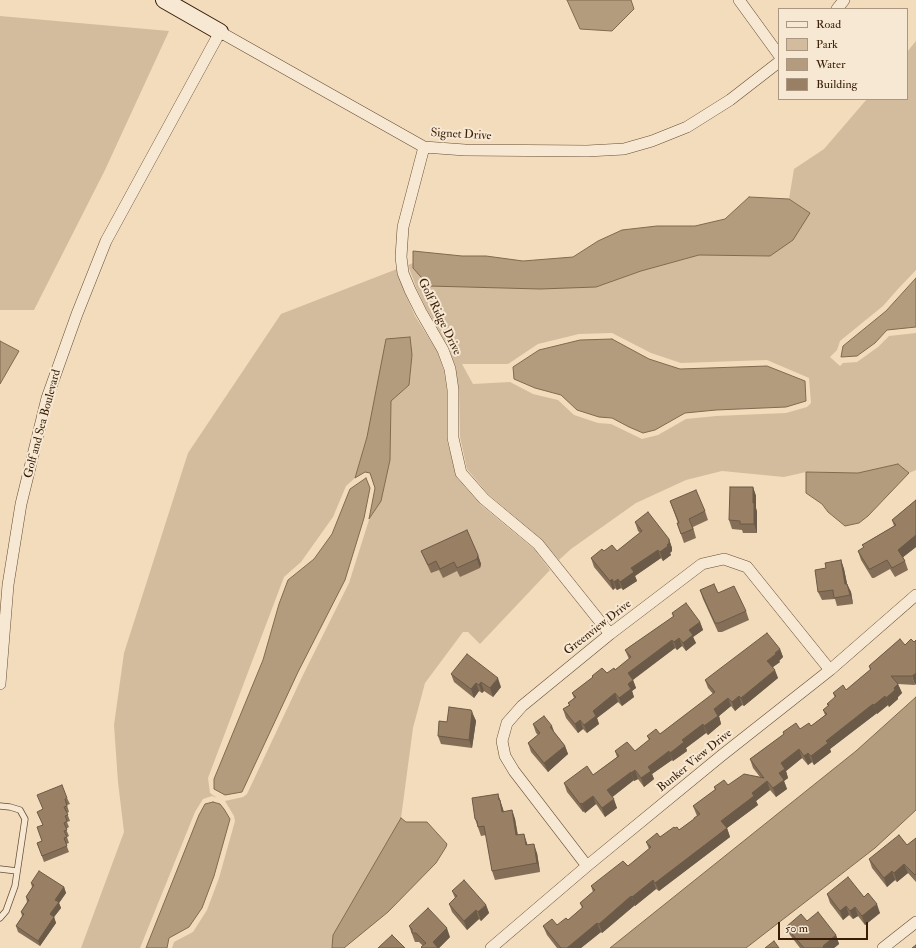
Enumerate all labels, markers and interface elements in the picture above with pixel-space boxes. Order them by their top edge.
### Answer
legend [778,8,908,100]
text: Road [816,17,841,32]
text: Park [816,37,838,52]
text: Water [816,57,845,72]
text: Building [816,77,857,92]
street label: Signet Drive [430,126,492,144]
street label: Golf Ridge Drive [414,276,464,358]
street label: Golf and Sea Boulevard [22,368,64,480]
street label: Greenview Drive [562,597,634,659]
street label: Bunker View Drive [655,727,735,795]
scale bar [780,914,870,940]
text: 50 m [785,921,808,936]

